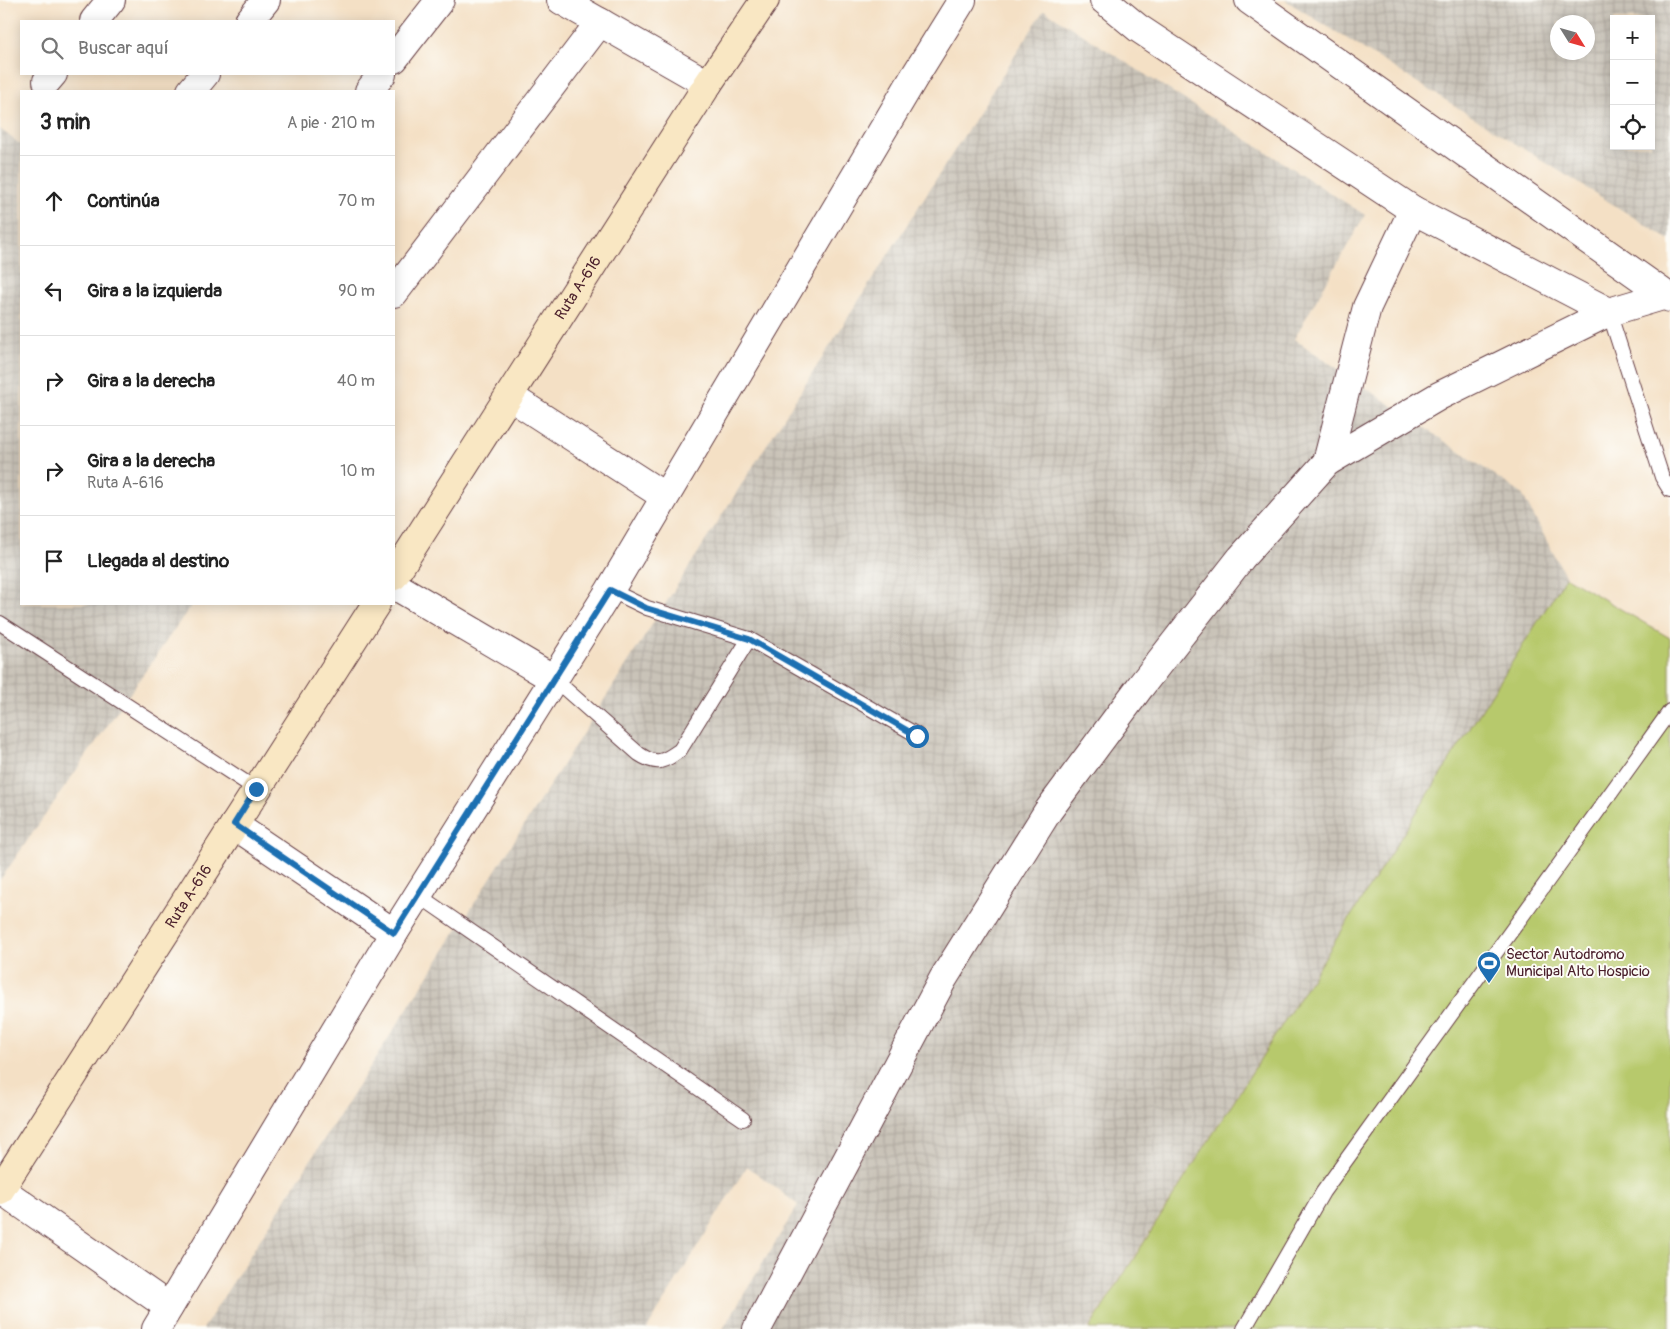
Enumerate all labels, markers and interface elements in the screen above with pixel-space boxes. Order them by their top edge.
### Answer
north arrow [1550,15,1595,60]
map controls [1610,15,1655,150]
button: + [1610,15,1655,60]
search box [20,20,395,75]
icon: search [38,34,66,62]
text: Buscar aquí [78,36,169,60]
button: − [1610,60,1655,105]
button: locate [1610,105,1655,150]
text: 3 min [40,109,90,136]
text: A pie · 210 m [287,113,375,133]
icon: ahead [40,187,68,215]
text: Continúa [87,189,160,213]
text: 70 m [338,191,375,211]
street label: Ruta A-616 [551,253,606,323]
icon: left [40,277,68,305]
text: Gira a la izquierda [87,279,222,303]
text: 90 m [338,281,375,301]
icon: right [40,367,68,395]
text: Gira a la derecha [87,369,215,393]
text: 40 m [337,371,375,391]
text: Gira a la derecha [87,449,215,473]
icon: right [40,457,68,485]
text: 10 m [340,461,375,481]
text: Ruta A-616 [87,473,164,493]
icon: arrive [40,547,68,575]
text: Llegada al destino [87,549,229,573]
route start [906,725,929,748]
route end [245,778,268,801]
street label: Ruta A-616 [161,861,216,932]
place label: Sector Autodromo Municipal Alto Hospicio [1506,945,1650,981]
sports icon: Sector Autodromo Municipal Alto Hospicio [1476,950,1502,984]

